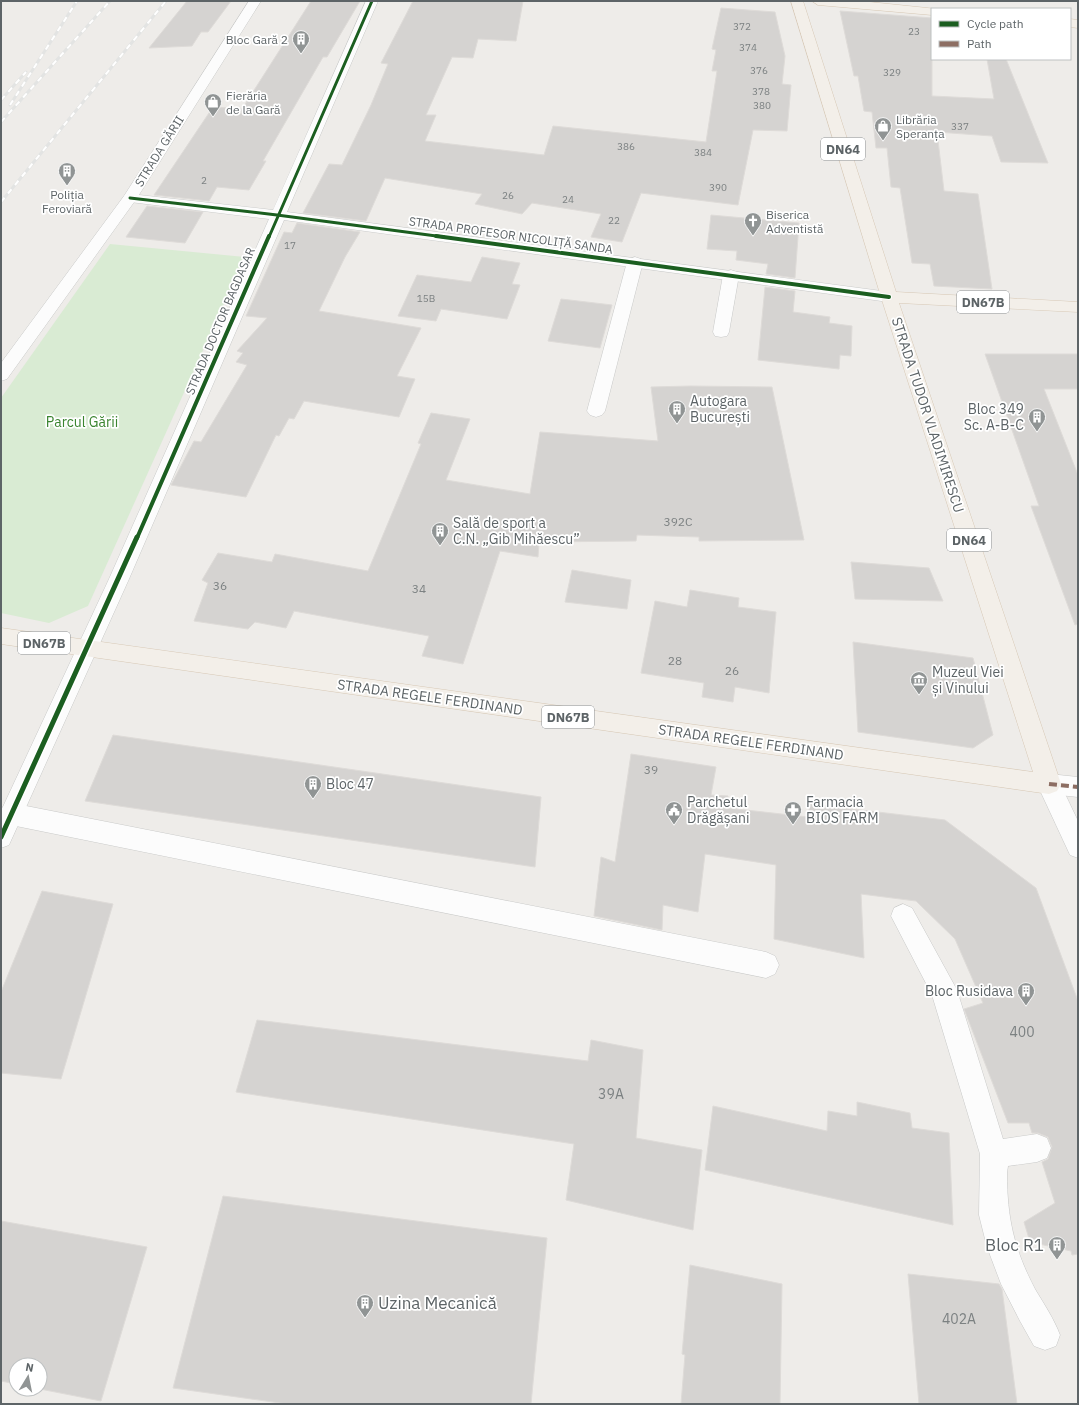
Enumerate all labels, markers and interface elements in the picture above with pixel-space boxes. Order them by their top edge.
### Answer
legend [931,8,1071,60]
text: Cycle path [967,16,1024,31]
house number: 372 [733,20,751,33]
house number: 23 [908,25,920,38]
building icon: Bloc Gară 2 [291,29,311,54]
place label: Bloc Gară 2 [226,32,288,47]
text: Path [967,36,992,51]
house number: 374 [739,41,757,54]
house number: 376 [750,64,768,77]
house number: 329 [883,66,901,79]
house number: 378 [752,85,770,98]
place label: Fierăria de la Gară [226,88,281,117]
shop icon: Fierăria de la Gară [203,92,223,117]
house number: 380 [753,99,771,112]
place label: Librăria Speranța [896,112,945,141]
street label: STRADA GĂRII [131,113,187,189]
shop icon: Librăria Speranța [873,116,893,141]
house number: 337 [951,120,969,133]
road number: DN64 [821,138,865,160]
house number: 386 [617,140,635,153]
house number: 384 [694,146,712,159]
building icon: Poliția Feroviară [57,161,77,186]
house number: 2 [201,174,207,187]
house number: 390 [709,181,727,194]
place label: Poliția Feroviară [42,187,93,216]
house number: 26 [502,189,514,202]
house number: 24 [562,193,574,206]
place label: Biserica Adventistă [766,207,824,236]
church icon: Biserica Adventistă [743,211,763,236]
street label: STRADA PROFESOR NICOLIȚĂ SANDA [408,213,614,257]
house number: 22 [608,214,620,227]
house number: 17 [284,239,296,252]
street label: STRADA DOCTOR BAGDASAR [182,245,258,397]
road number: DN67B [957,291,1009,313]
house number: 15B [417,292,435,305]
street label: STRADA TUDOR VLADIMIRESCU [888,315,968,515]
place label: Autogara București [690,392,750,426]
building icon: Autogara București [667,399,687,424]
place label: Bloc 349 Sc. A-B-C [964,400,1024,434]
building icon: Bloc 349 Sc. A-B-C [1027,407,1047,432]
park label: Parcul Gării [46,413,118,431]
place label: Sală de sport a C.N. „Gib Mihăescu” [453,514,580,548]
house number: 392C [663,514,693,529]
building icon: Sală de sport a C.N. „Gib Mihăescu” [430,521,450,546]
road number: DN64 [947,529,991,551]
house number: 36 [213,578,227,593]
house number: 34 [412,581,426,596]
road number: DN67B [18,632,70,654]
house number: 28 [668,653,682,668]
house number: 26 [725,663,739,678]
place label: Muzeul Viei și Vinului [932,663,1004,697]
museum icon: Muzeul Viei și Vinului [909,670,929,695]
street label: STRADA REGELE FERDINAND [336,675,524,719]
road number: DN67B [542,706,594,728]
street label: STRADA REGELE FERDINAND [657,720,845,764]
house number: 39 [644,762,658,777]
building icon: Bloc 47 [303,774,323,799]
place label: Bloc 47 [326,775,374,793]
place label: Parchetul Drăgășani [687,793,750,827]
place label: Farmacia BIOS FARM [806,793,879,827]
public building icon: Parchetul Drăgășani [664,800,684,825]
pharmacy icon: Farmacia BIOS FARM [783,800,803,825]
building icon: Bloc Rusidava [1016,981,1036,1006]
place label: Bloc Rusidava [925,982,1014,1000]
house number: 400 [1009,1023,1035,1041]
house number: 39A [598,1085,624,1103]
place label: Bloc R1 [985,1234,1044,1256]
building icon: Bloc R1 [1047,1235,1067,1260]
place label: Uzina Mecanică [378,1292,497,1314]
building icon: Uzina Mecanică [355,1293,375,1318]
house number: 402A [942,1310,976,1328]
north arrow [8,1357,48,1397]
text: N [25,1360,35,1375]

